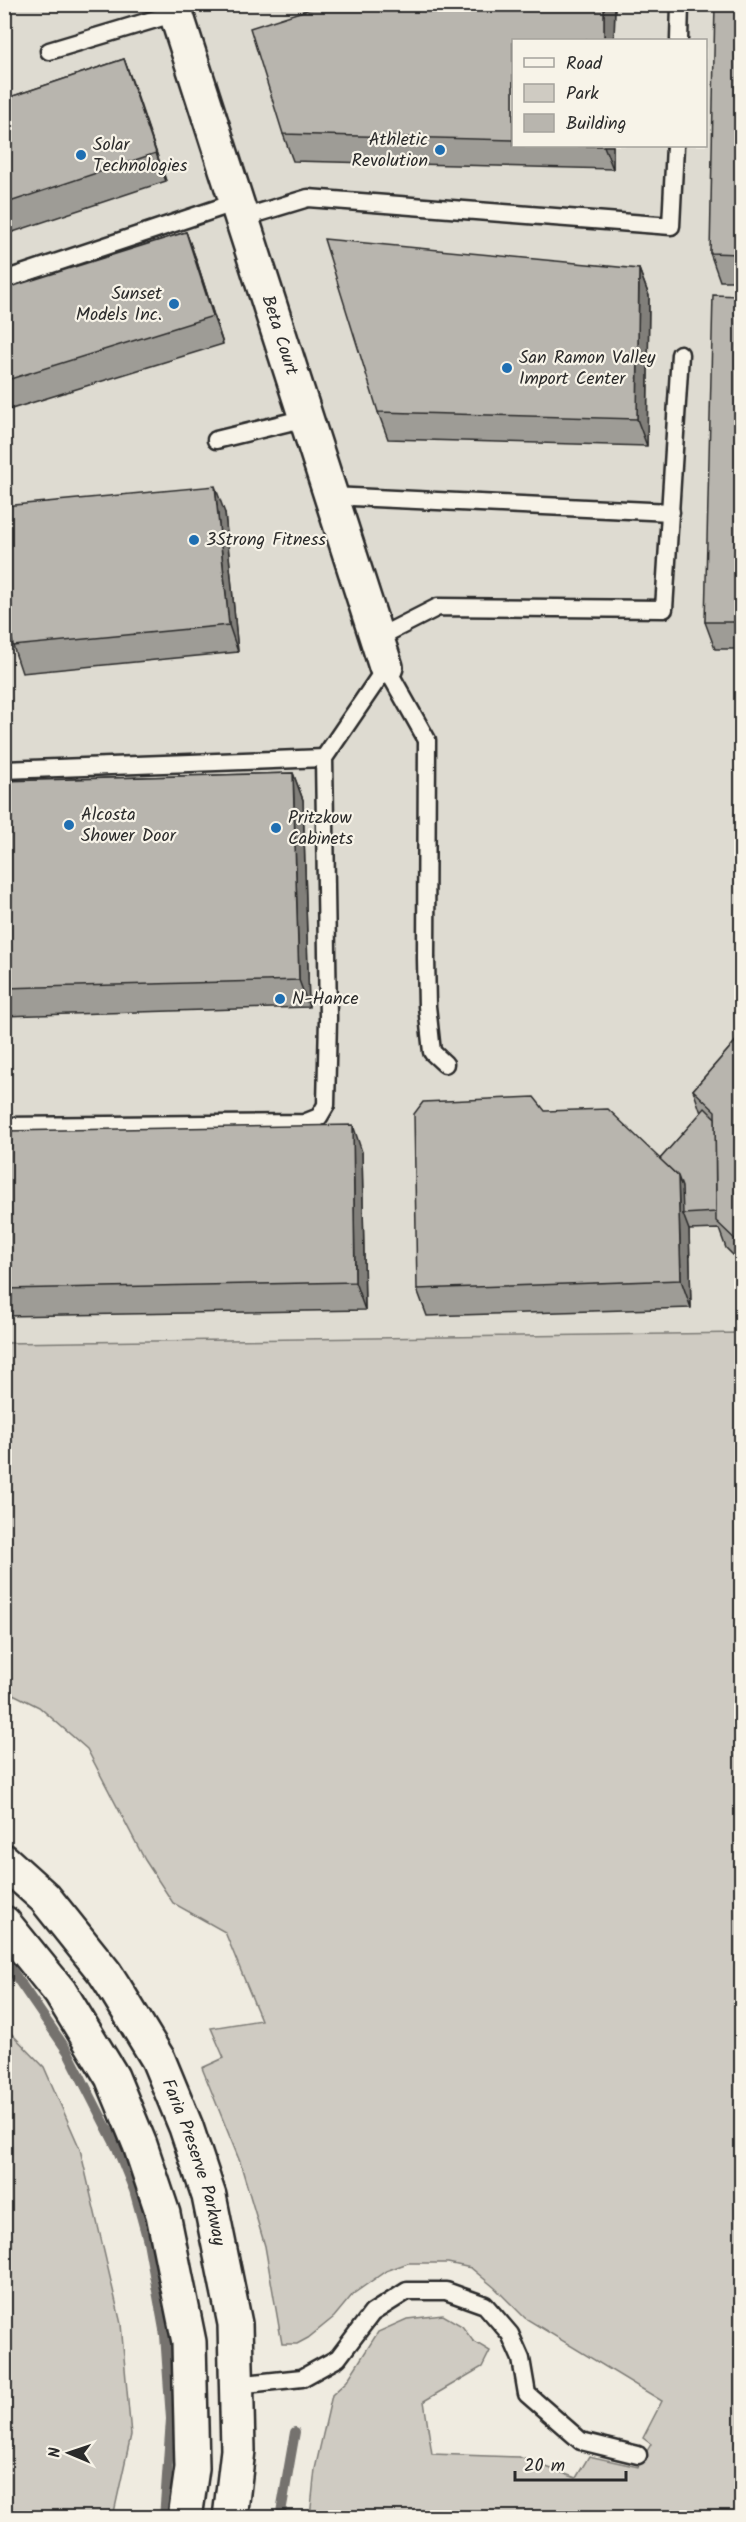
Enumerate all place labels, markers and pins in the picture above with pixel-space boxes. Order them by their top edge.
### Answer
place label: Athletic Revolution [352,126,428,176]
place label: Solar Technologies [93,131,188,181]
marker: Athletic Revolution [433,143,447,157]
marker: Solar Technologies [74,148,88,162]
place label: Sunset Models Inc. [76,280,163,330]
marker: Sunset Models Inc. [167,297,181,311]
place label: San Ramon Valley Import Center [519,344,656,394]
marker: San Ramon Valley Import Center [500,361,514,375]
place label: 3Strong Fitness [206,526,326,555]
marker: 3Strong Fitness [187,533,201,547]
place label: Alcosta Shower Door [81,801,177,851]
place label: Pritzkow Cabinets [288,804,354,854]
marker: Alcosta Shower Door [62,818,76,832]
marker: Pritzkow Cabinets [269,821,283,835]
place label: N-Hance [292,985,359,1014]
marker: N-Hance [273,992,287,1006]

